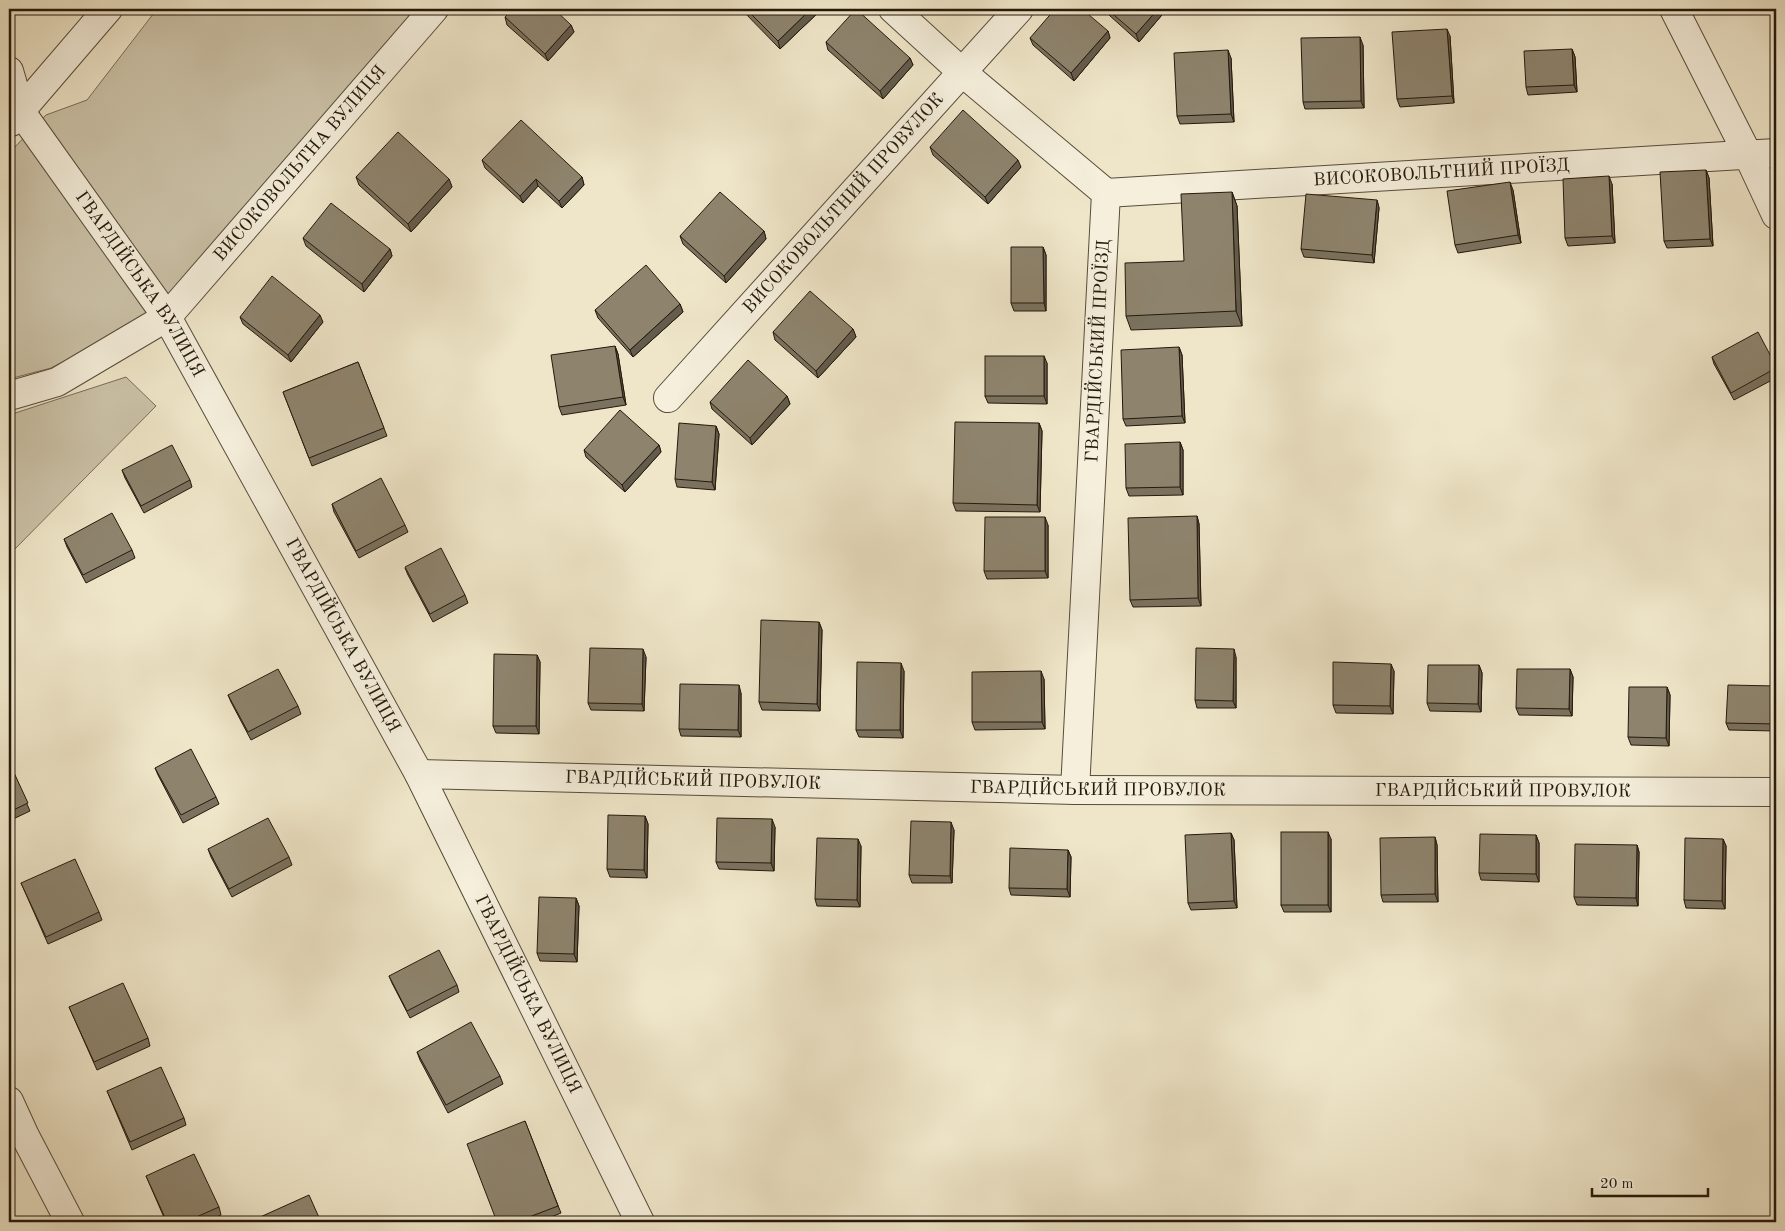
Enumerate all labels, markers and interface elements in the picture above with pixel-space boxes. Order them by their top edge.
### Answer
street label: ВИСОКОВОЛЬТНА ВУЛИЦЯ [211,62,390,265]
street label: ВИСОКОВОЛЬТНИЙ ПРОВУЛОК [740,90,947,317]
street label: ВИСОКОВОЛЬТНИЙ ПРОЇЗД [1313,155,1570,190]
street label: ГВАРДІЙСЬКА ВУЛИЦЯ [72,188,207,380]
street label: ГВАРДІЙСЬКИЙ ПРОЇЗД [1079,239,1113,463]
street label: ГВАРДІЙСЬКА ВУЛИЦЯ [282,535,403,735]
street label: ГВАРДІЙСЬКИЙ ПРОВУЛОК [565,766,821,793]
street label: ГВАРДІЙСЬКИЙ ПРОВУЛОК [970,776,1226,799]
street label: ГВАРДІЙСЬКИЙ ПРОВУЛОК [1375,778,1631,801]
street label: ГВАРДІЙСЬКА ВУЛИЦЯ [471,892,584,1096]
scale bar [1592,1166,1709,1198]
text: 20 m [1600,1177,1634,1192]

